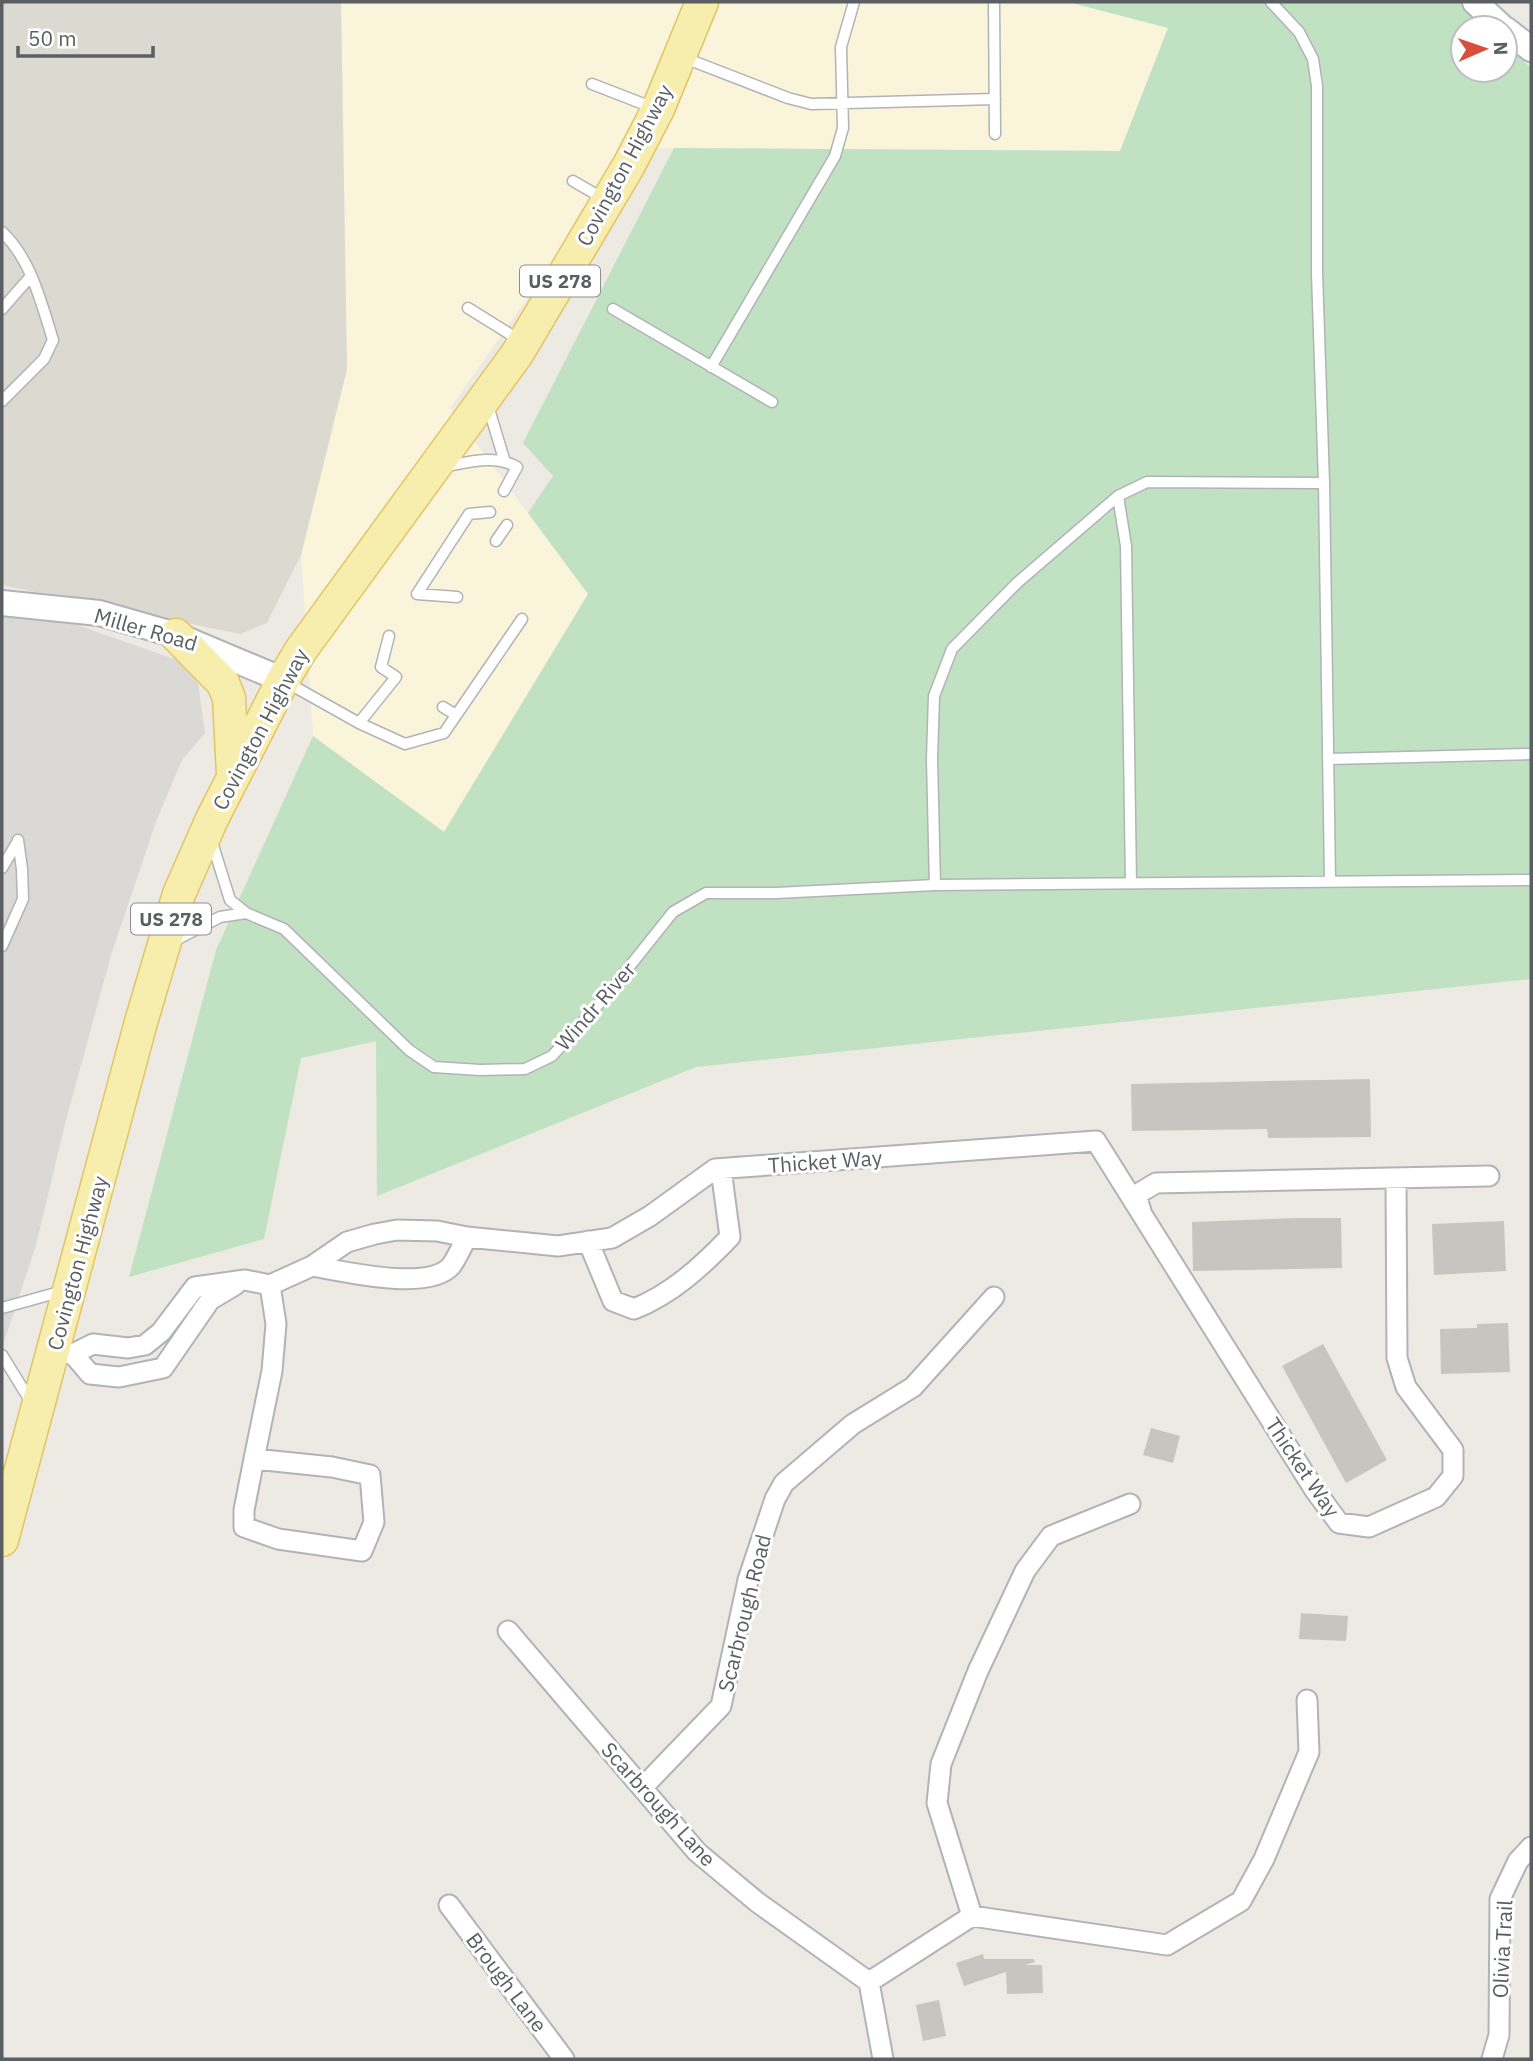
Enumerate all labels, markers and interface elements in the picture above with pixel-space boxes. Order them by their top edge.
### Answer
scale bar [18,14,152,58]
north arrow [1449,14,1519,84]
text: 50 m [28,24,77,52]
text: N [1489,41,1513,56]
street label: Covington Highway [569,79,679,251]
road number: US 278 [520,266,600,296]
street label: Miller Road [91,601,201,657]
street label: Covington Highway [205,643,315,815]
road number: US 278 [131,903,211,934]
street label: Windr River [549,956,641,1056]
street label: Thicket Way [767,1143,884,1179]
street label: Covington Highway [40,1172,114,1353]
street label: Thicket Way [1259,1412,1347,1523]
street label: Scarbrough Road [711,1531,777,1695]
street label: Scarbrough Lane [596,1736,722,1872]
street label: Olivia Trail [1485,1899,1519,1999]
street label: Brough Lane [460,1926,554,2038]

